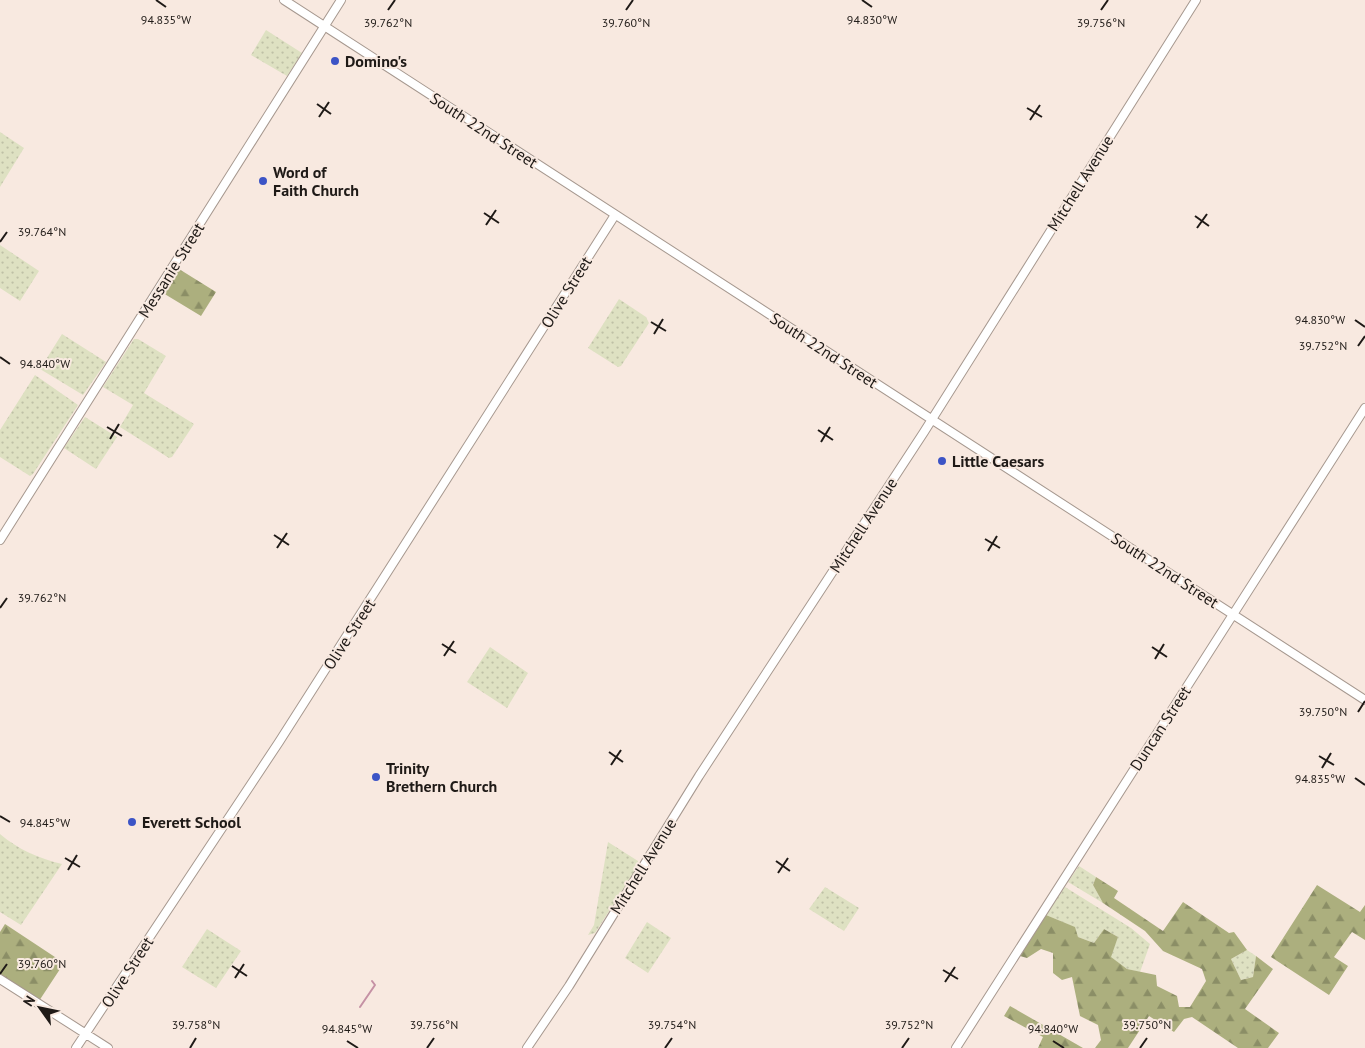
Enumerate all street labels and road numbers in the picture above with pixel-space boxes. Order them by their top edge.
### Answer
street label: South 22nd Street [427,88,542,172]
street label: Mitchell Avenue [1043,131,1117,235]
street label: Messanie Street [134,218,209,321]
street label: Olive Street [536,252,596,332]
street label: South 22nd Street [767,308,882,392]
street label: Mitchell Avenue [825,474,901,576]
street label: South 22nd Street [1108,528,1223,612]
street label: Olive Street [319,594,380,673]
street label: Duncan Street [1125,681,1195,774]
street label: Mitchell Avenue [606,814,680,918]
street label: Olive Street [97,932,158,1011]

